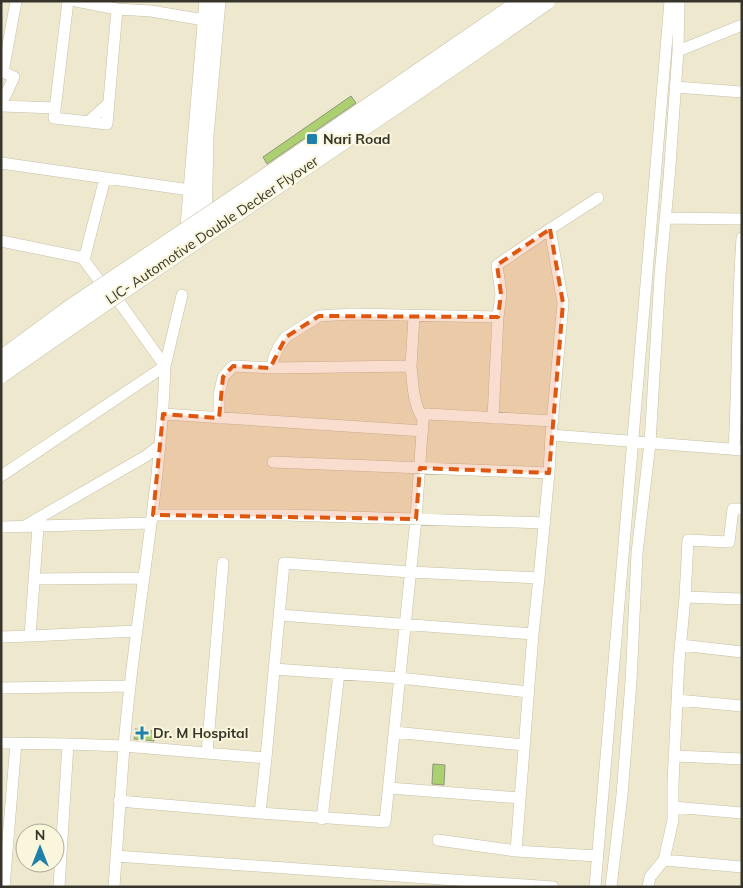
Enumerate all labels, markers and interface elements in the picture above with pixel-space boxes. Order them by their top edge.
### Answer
place label: Nari Road [323,130,391,148]
marker: Nari Road [305,132,319,146]
street label: LIC- Automotive Double Decker Flyover [102,151,323,308]
place label: Dr. M Hospital [153,724,248,742]
marker: Dr. M Hospital [135,726,149,740]
north arrow [15,823,65,873]
text: N [35,826,45,844]

